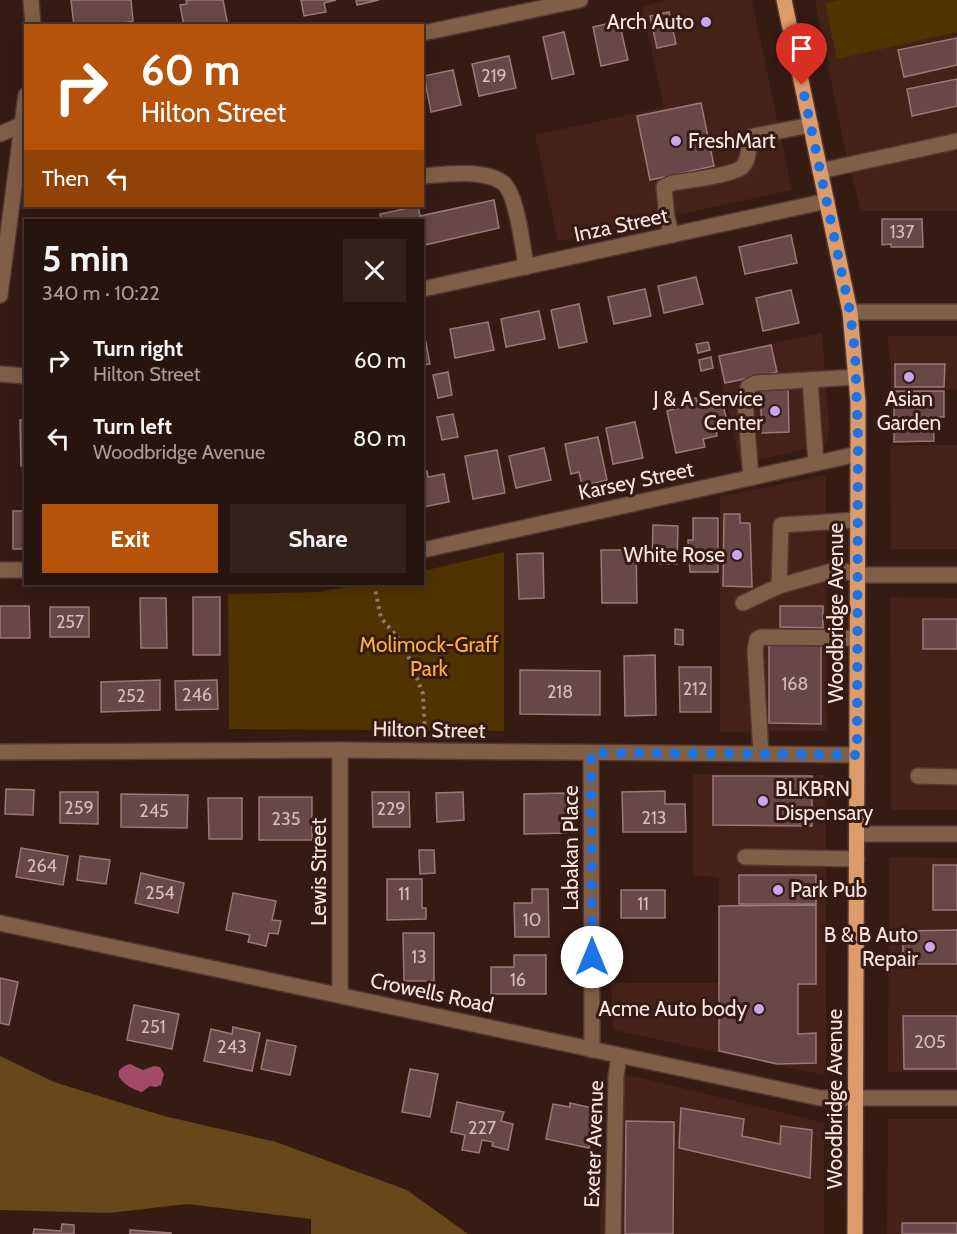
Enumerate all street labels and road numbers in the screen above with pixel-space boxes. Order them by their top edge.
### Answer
street label: Inza Street [572,202,670,247]
street label: Karsey Street [576,456,696,505]
street label: Woodbridge Avenue [823,522,848,703]
street label: Hilton Street [372,716,486,743]
street label: Labakan Place [558,785,583,911]
street label: Lewis Street [306,818,331,926]
street label: Crowells Road [368,967,496,1018]
street label: Woodbridge Avenue [822,1008,847,1189]
street label: Exeter Avenue [579,1080,608,1208]

